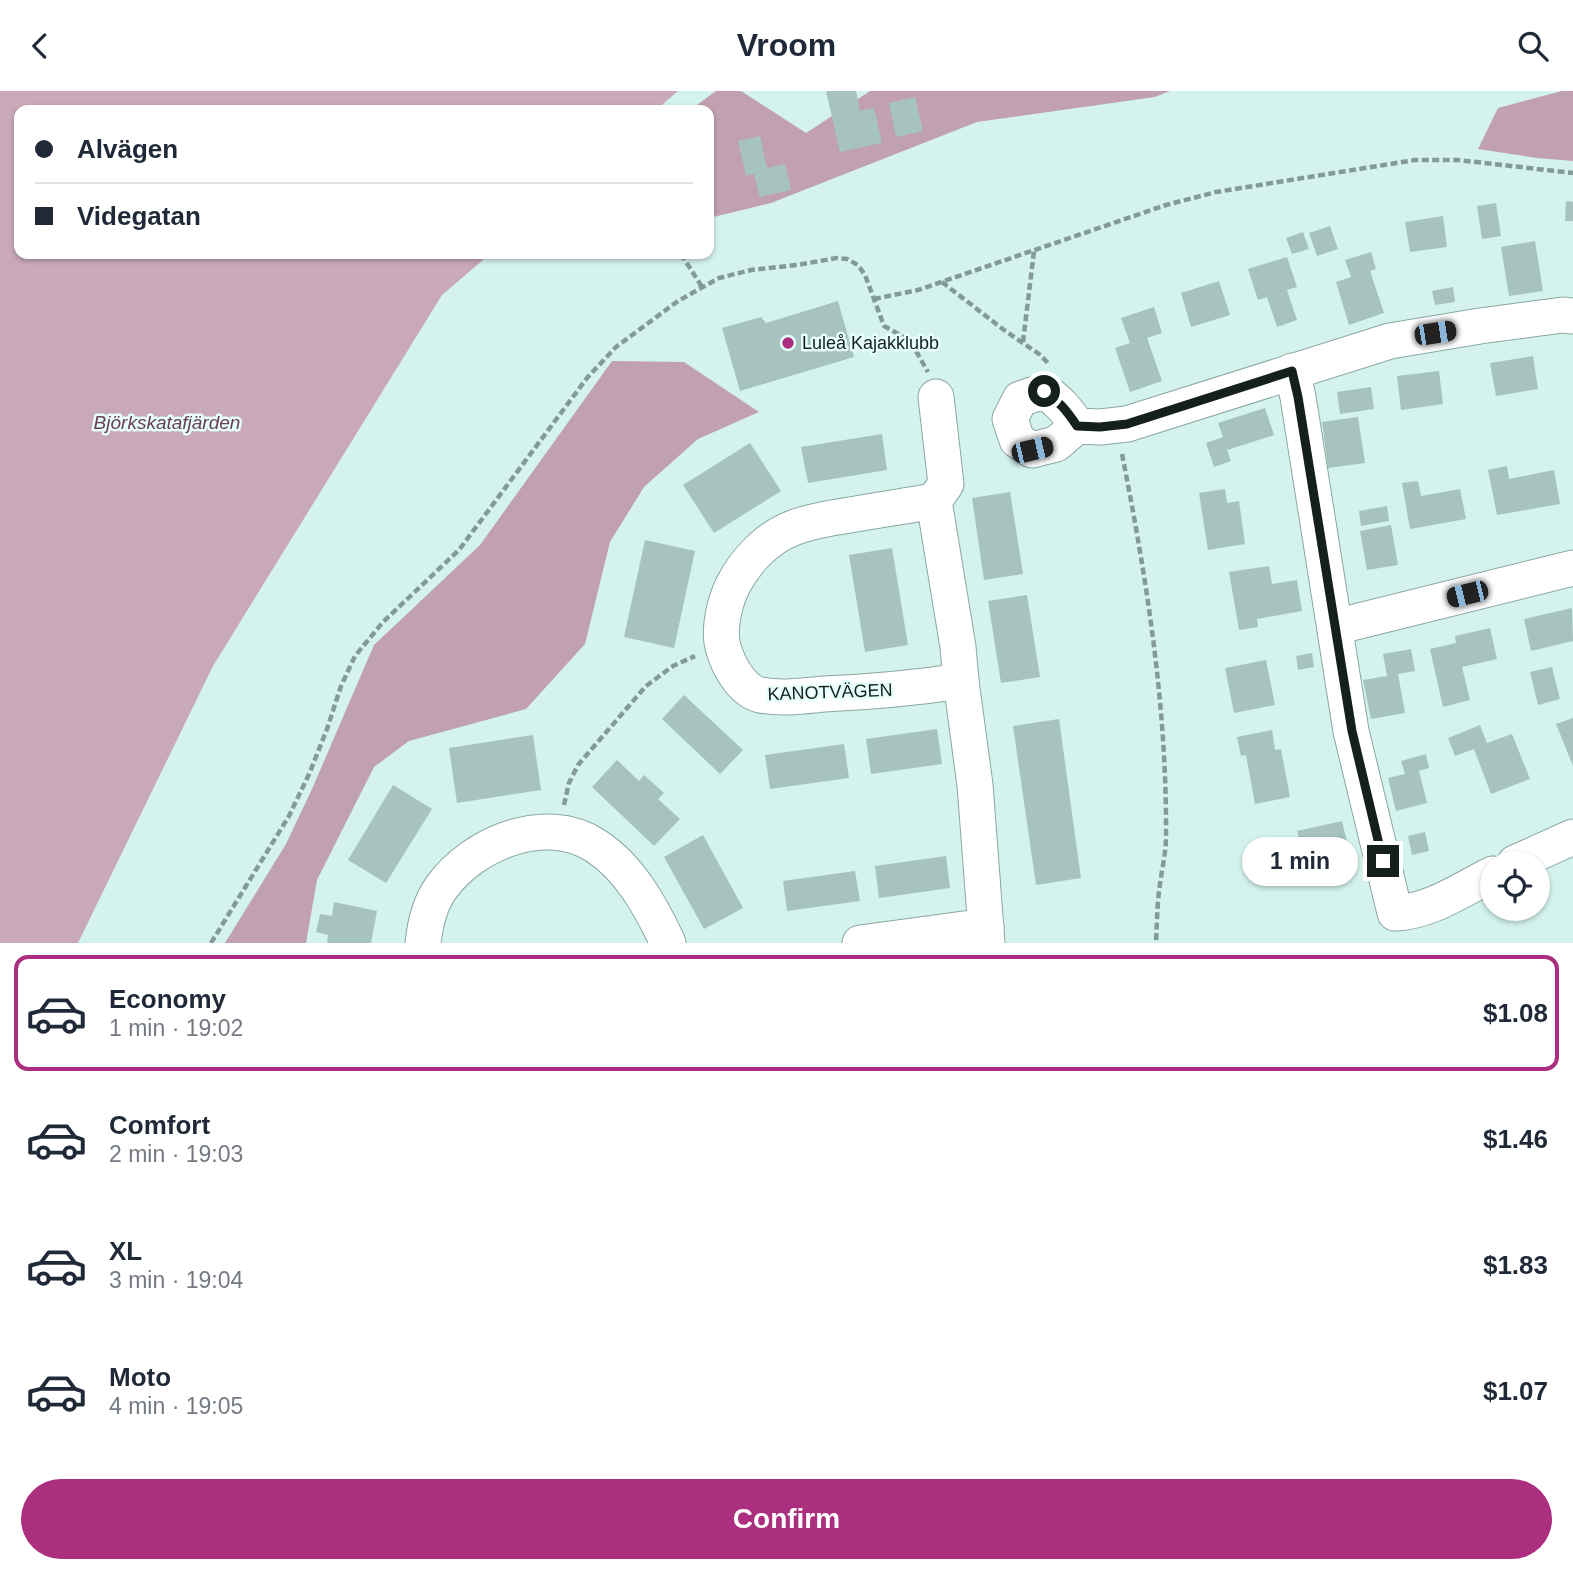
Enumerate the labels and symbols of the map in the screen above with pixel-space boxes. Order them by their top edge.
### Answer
car [1413,319,1458,347]
place label: Luleå Kajakklubb [802,333,939,353]
marker: Luleå Kajakklubb [780,335,796,351]
route start [1028,375,1060,407]
water label: Björkskatafjärden [94,412,240,433]
car [1010,435,1055,465]
car [1445,579,1490,609]
street label: KANOTVÄGEN [767,680,893,704]
callout: 1 min [1243,837,1358,885]
route end [1367,845,1399,877]

